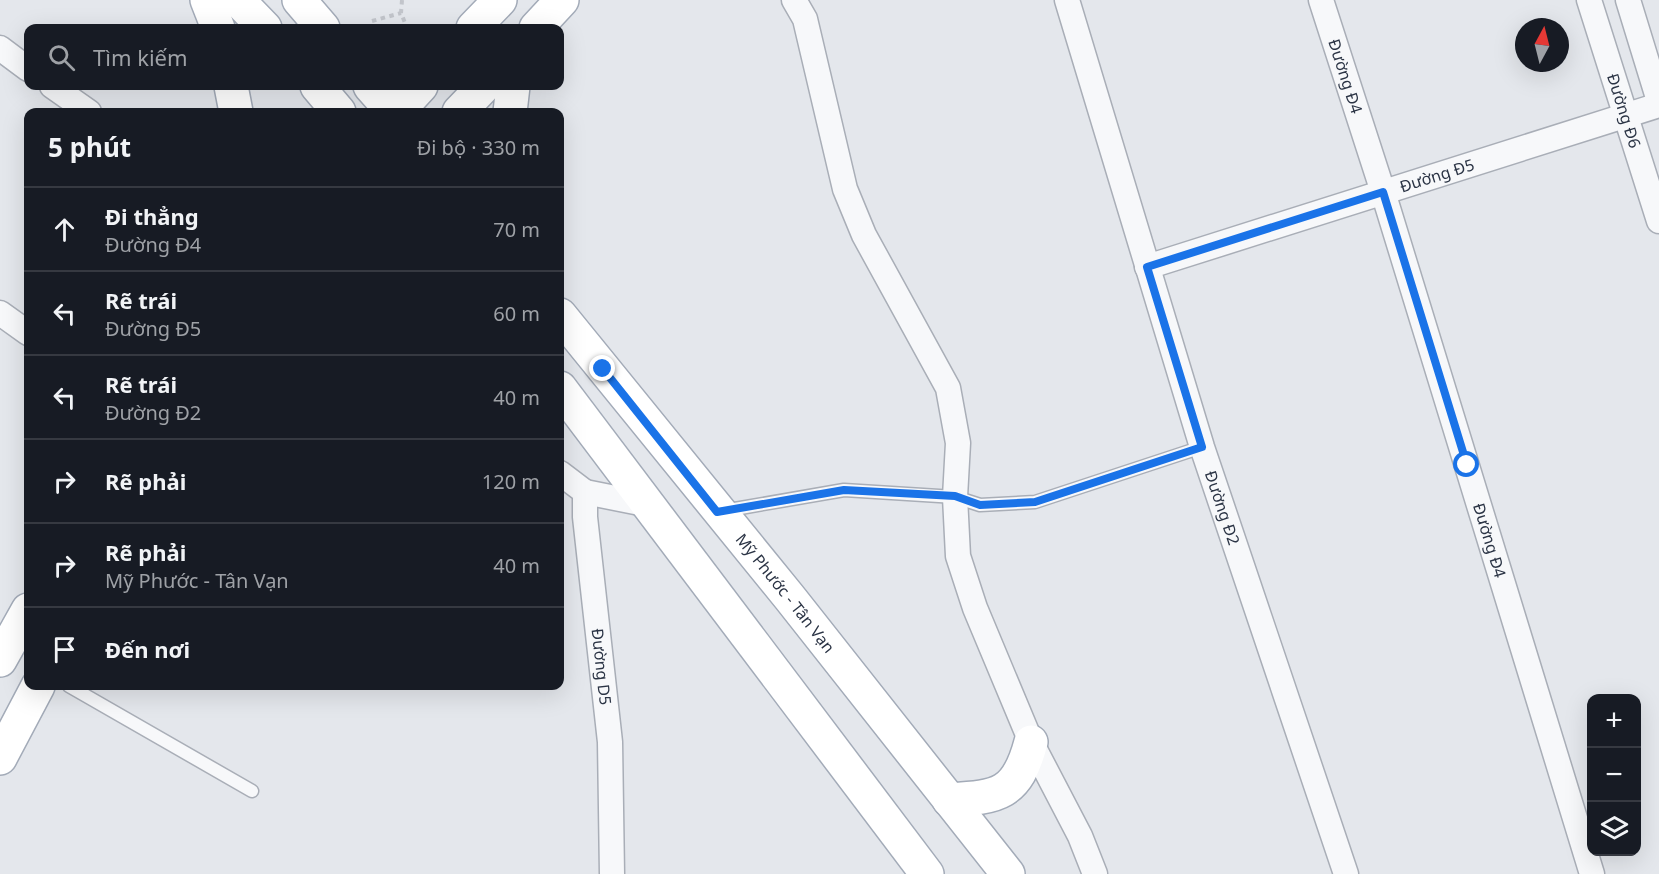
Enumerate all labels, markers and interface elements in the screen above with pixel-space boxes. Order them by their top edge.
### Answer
north arrow [1515,18,1569,72]
search box [24,24,564,90]
street label: Đường Đ4 [1323,36,1368,116]
icon: search [45,41,78,74]
text: Tìm kiếm [93,42,188,72]
street label: Đường Đ6 [1602,71,1646,151]
text: 5 phút [48,129,131,165]
text: Đi bộ · 330 m [417,134,540,161]
street label: Đường Đ5 [1397,153,1477,197]
text: Đi thẳng [105,201,199,231]
icon: ahead [48,213,81,246]
text: 70 m [493,216,540,243]
text: Đường Đ4 [105,231,201,258]
text: Rẽ trái [105,285,177,315]
icon: left [48,297,81,330]
text: 60 m [493,300,540,327]
text: Đường Đ5 [105,315,201,342]
route end [589,355,615,381]
text: Rẽ trái [105,369,177,399]
icon: left [48,381,81,414]
text: 40 m [493,384,540,411]
text: Đường Đ2 [105,399,201,426]
route start [1453,451,1479,477]
icon: right [48,465,81,498]
text: Rẽ phải [105,466,186,496]
text: 120 m [482,468,540,495]
street label: Đường Đ2 [1200,468,1245,548]
street label: Đường Đ4 [1468,500,1512,580]
street label: Mỹ Phước - Tân Vạn [731,529,840,657]
text: Rẽ phải [105,537,186,567]
icon: right [48,549,81,582]
text: 40 m [493,552,540,579]
text: Mỹ Phước - Tân Vạn [105,567,289,594]
street label: Đường D5 [586,627,617,706]
icon: arrive [48,633,81,666]
text: Đến nơi [105,634,190,664]
map controls [1587,694,1641,856]
button: + [1587,694,1641,748]
button: − [1587,748,1641,802]
button: layers [1587,802,1641,856]

